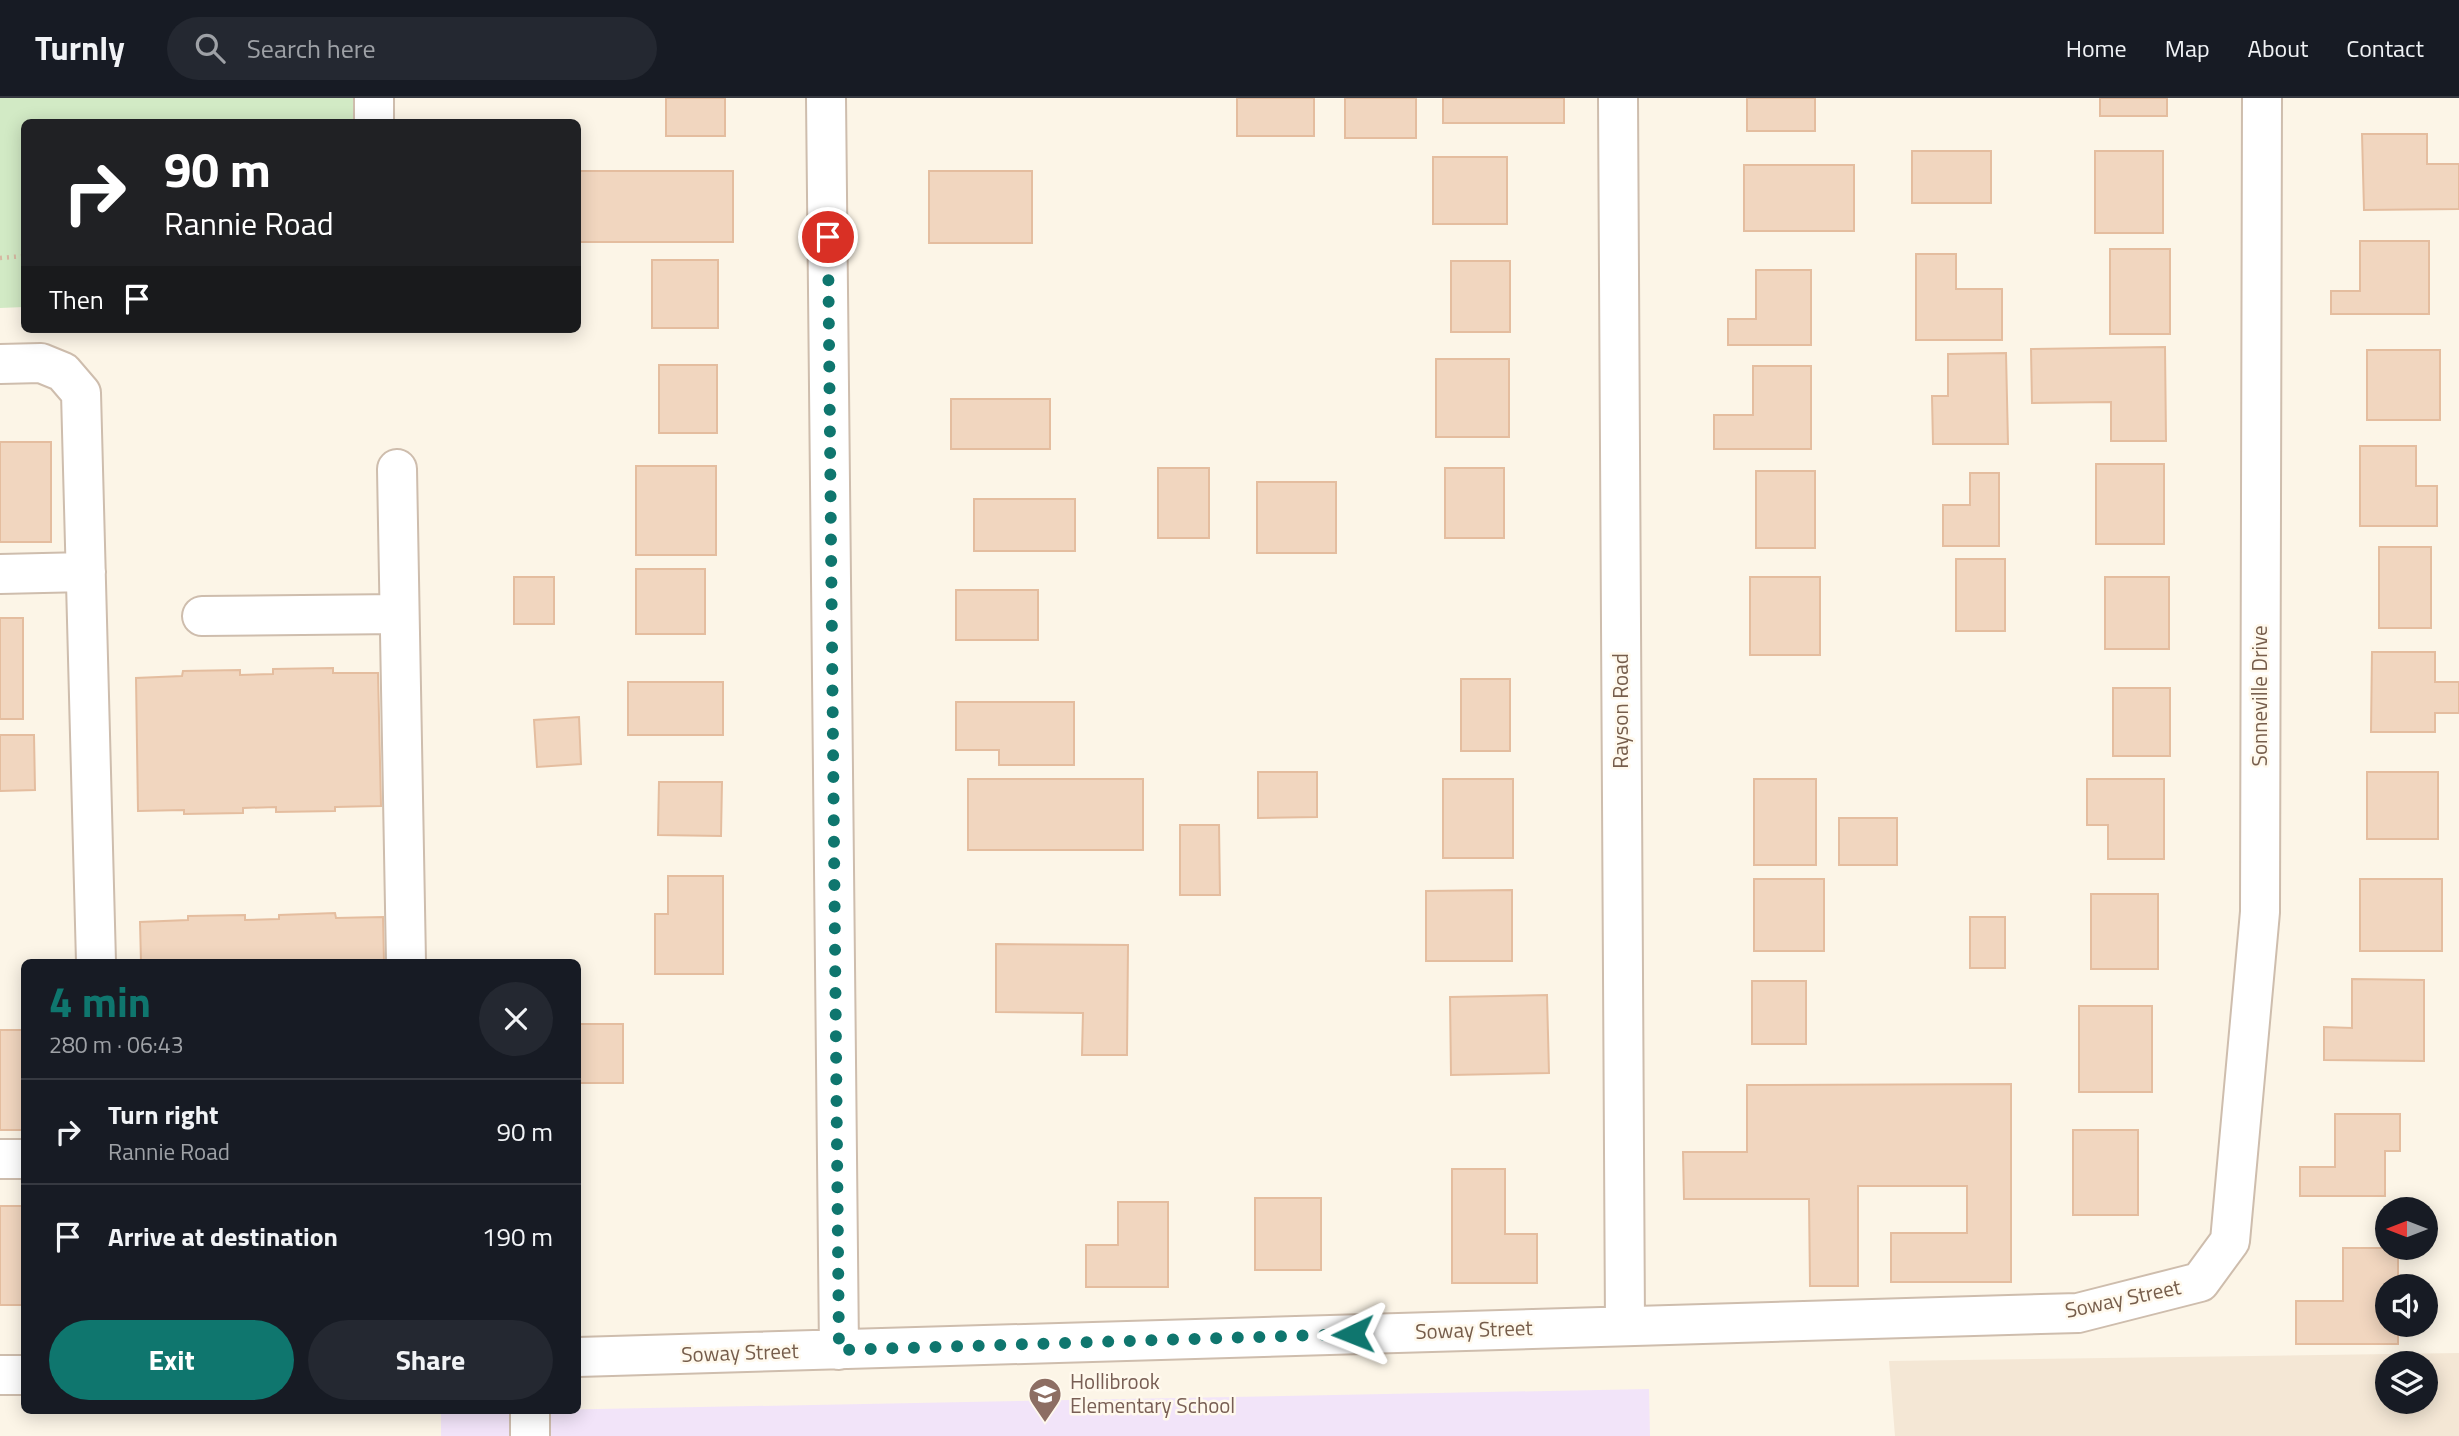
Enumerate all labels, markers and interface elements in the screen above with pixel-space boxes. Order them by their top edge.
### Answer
search box [167,17,657,80]
text: Turnly [35,23,125,73]
icon: search [191,29,229,67]
text: Search here [247,29,376,68]
text: Home [2066,30,2127,66]
text: Map [2165,30,2210,66]
text: About [2248,30,2308,66]
text: Contact [2346,30,2424,66]
text: 90 m [164,131,271,206]
icon: right [49,147,140,238]
text: Rannie Road [164,199,334,247]
pin [798,207,858,267]
icon: arrive [809,218,847,256]
text: Then [49,280,104,319]
icon: arrive [118,280,156,318]
street label: Sonneville Drive [2243,625,2275,767]
street label: Rayson Road [1604,653,1636,769]
text: 4 min [49,969,151,1033]
button: close [479,982,553,1056]
text: 280 m · 06:43 [49,1027,184,1062]
text: Turn right [108,1095,219,1134]
text: 90 m [496,1112,553,1151]
icon: right [49,1113,87,1151]
text: Rannie Road [108,1134,230,1169]
north arrow [2375,1197,2438,1260]
map controls [2375,1197,2438,1414]
text: Arrive at destination [108,1217,338,1256]
text: 190 m [482,1217,553,1256]
icon: arrive [49,1218,87,1256]
street label: Soway Street [2062,1270,2184,1326]
button: sound [2375,1274,2438,1337]
position arrow [1316,1297,1390,1371]
street label: Soway Street [1415,1311,1534,1347]
button: Exit [49,1320,294,1400]
button: Share [308,1320,553,1400]
street label: Soway Street [681,1334,800,1370]
button: layers [2375,1351,2438,1414]
place label: Hollibrook Elementary School [1070,1365,1235,1421]
school or university icon: Hollibrook Elementary School [1026,1375,1064,1424]

